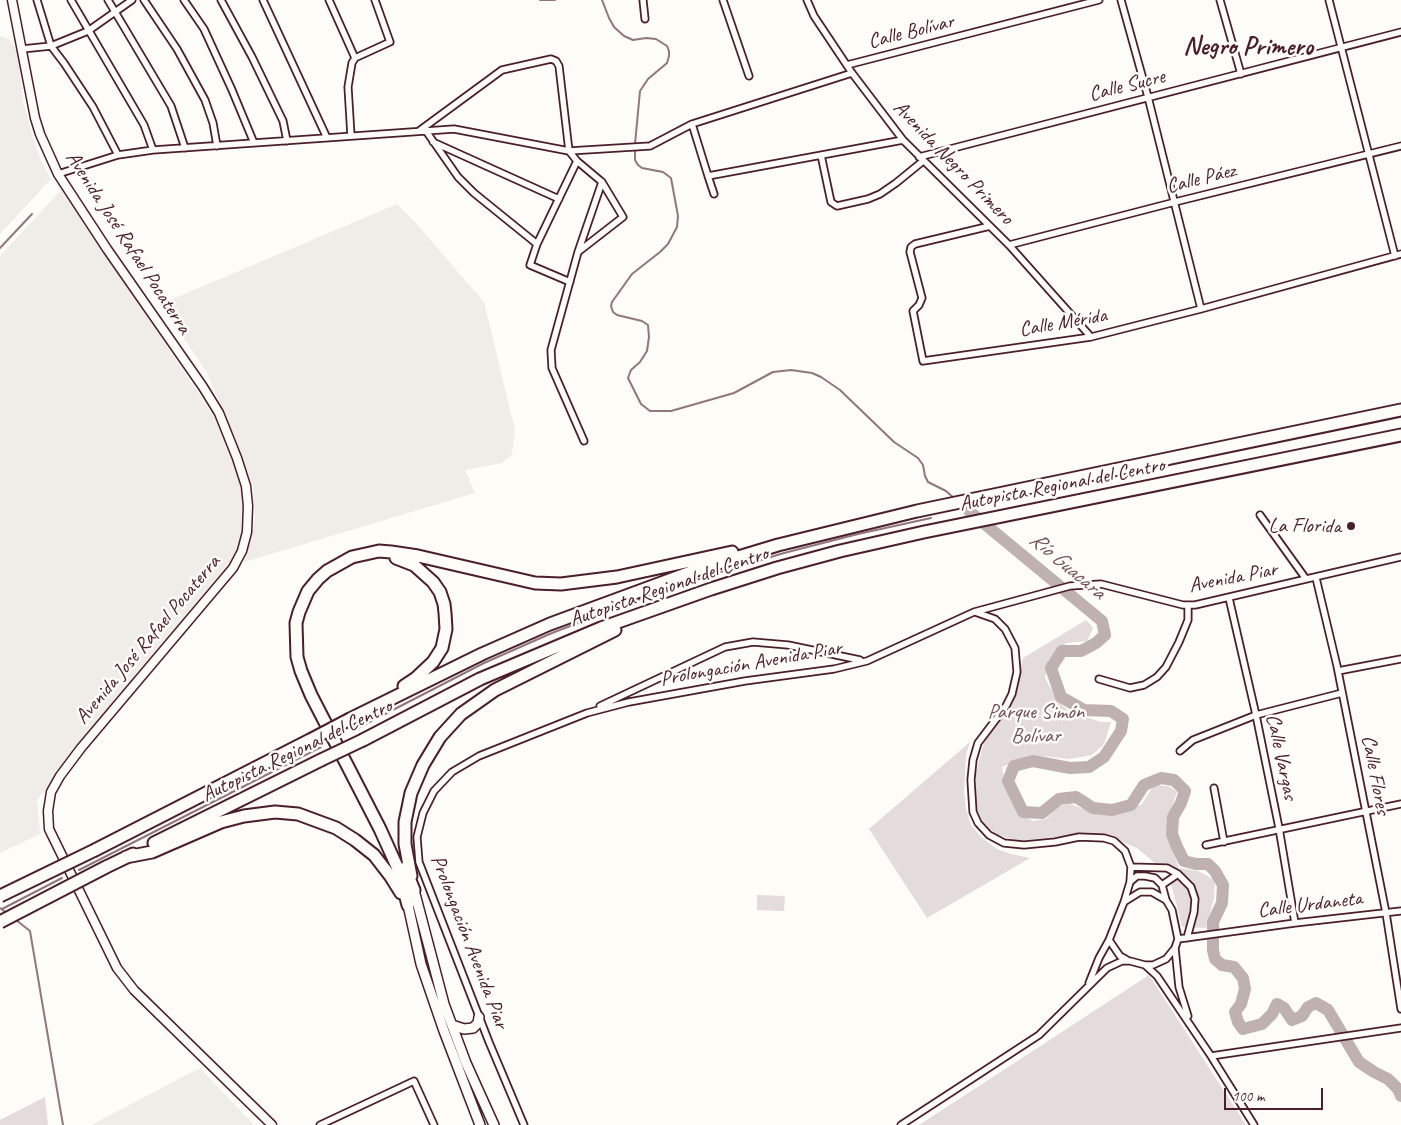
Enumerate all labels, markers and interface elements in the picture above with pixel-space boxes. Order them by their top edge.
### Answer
street label: Calle Bolívar [866,9,956,55]
district label: Negro Primero [1183,31,1313,63]
street label: Calle Sucre [1086,64,1168,108]
street label: Avenida Negro Primero [887,96,1019,230]
street label: Avenida José Rafael Pocaterra [59,147,197,339]
street label: Calle Páez [1164,158,1238,200]
street label: Calle Mérida [1017,303,1109,343]
street label: Autopista Regional del Centro [957,453,1167,517]
place label: La Florida [1269,513,1341,539]
marker: La Florida [1345,520,1357,532]
water label: Río Guacara [1024,527,1110,605]
street label: Autopista Regional del Centro [566,541,772,633]
street label: Avenida José Rafael Pocaterra [70,550,226,730]
street label: Avenida Piar [1187,557,1279,599]
street label: Prolongación Avenida Piar [658,636,844,692]
street label: Autopista Regional del Centro [198,694,396,808]
park label: Parque Simón Bolívar [988,699,1084,749]
street label: Calle Vargas [1260,712,1302,802]
street label: Calle Flores [1355,733,1395,817]
street label: Prolongación Avenida Piar [424,852,514,1032]
street label: Calle Urdaneta [1256,886,1364,924]
scale bar [1226,1078,1325,1110]
text: 100 m [1232,1087,1264,1106]

